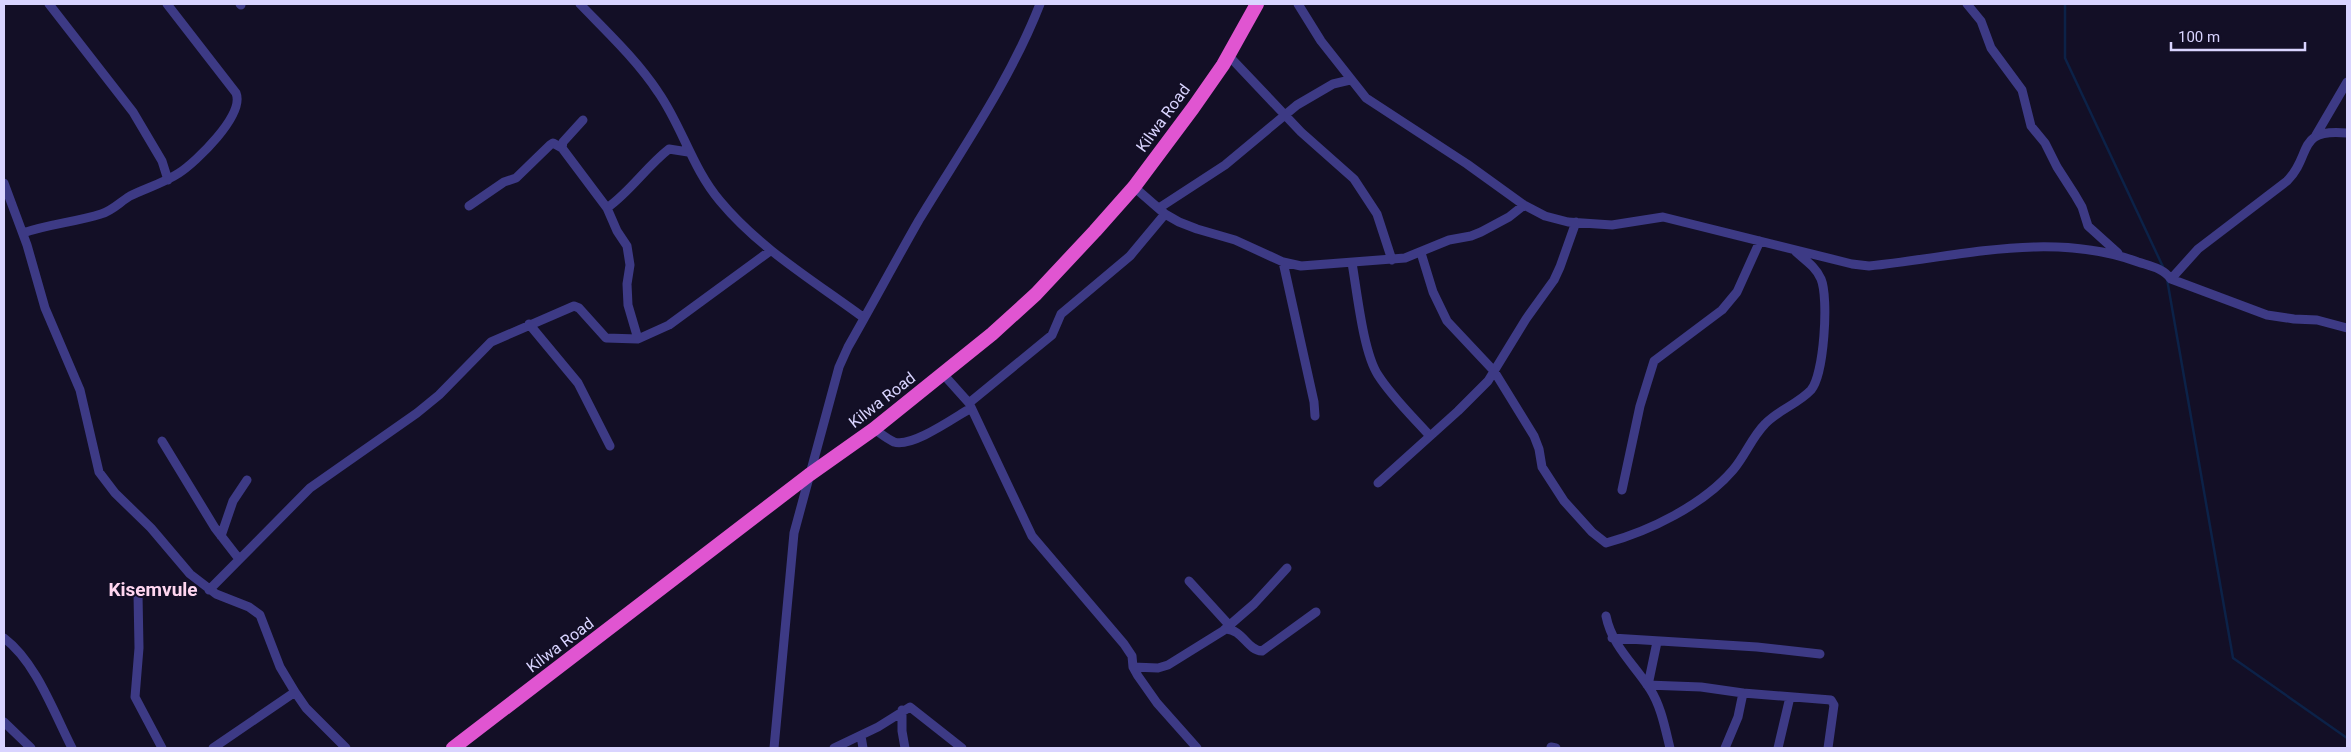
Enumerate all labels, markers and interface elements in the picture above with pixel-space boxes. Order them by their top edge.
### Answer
scale bar [2171,20,2305,52]
text: 100 m [2178,28,2220,46]
street label: Kilwa Road [1132,80,1194,156]
street label: Kilwa Road [845,368,919,432]
district label: Kisemvule [108,578,198,601]
street label: Kilwa Road [523,614,597,676]

